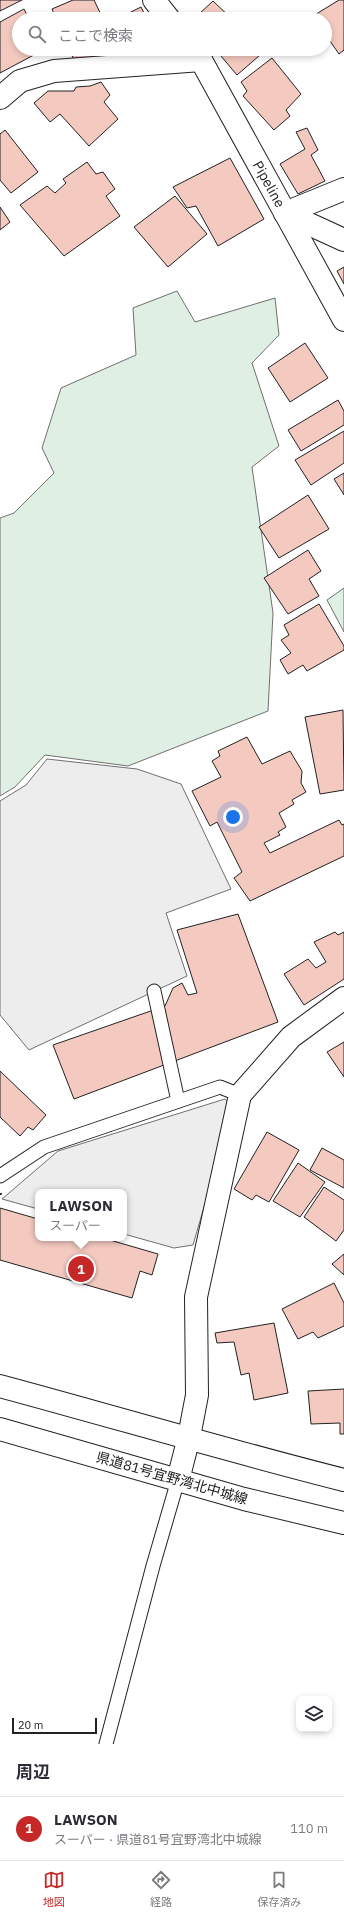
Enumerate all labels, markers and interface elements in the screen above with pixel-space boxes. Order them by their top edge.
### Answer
search box [12,12,332,56]
icon: search [26,23,48,45]
text: ここで検索 [58,26,133,45]
street label: Pipeline [249,157,289,211]
your location [223,807,243,827]
popup [35,1189,127,1241]
text: LAWSON [49,1196,113,1215]
text: スーパー [49,1217,101,1234]
pin: 1 [68,1254,94,1284]
street label: 県道81号宜野湾北中城線 [94,1448,250,1508]
map controls [296,1696,332,1732]
button: layers [296,1696,332,1732]
scale bar [12,1716,97,1735]
text: 20 m [18,1718,43,1732]
text: 周辺 [16,1761,50,1783]
text: LAWSON [54,1810,118,1829]
text: 1 [25,1820,33,1837]
text: 110 m [290,1820,328,1837]
text: スーパー · 県道81号宜野湾北中城線 [54,1831,262,1848]
tab: 地図 [43,1869,65,1909]
tab: 経路 [150,1869,172,1909]
tab: 保存済み [257,1869,301,1909]

